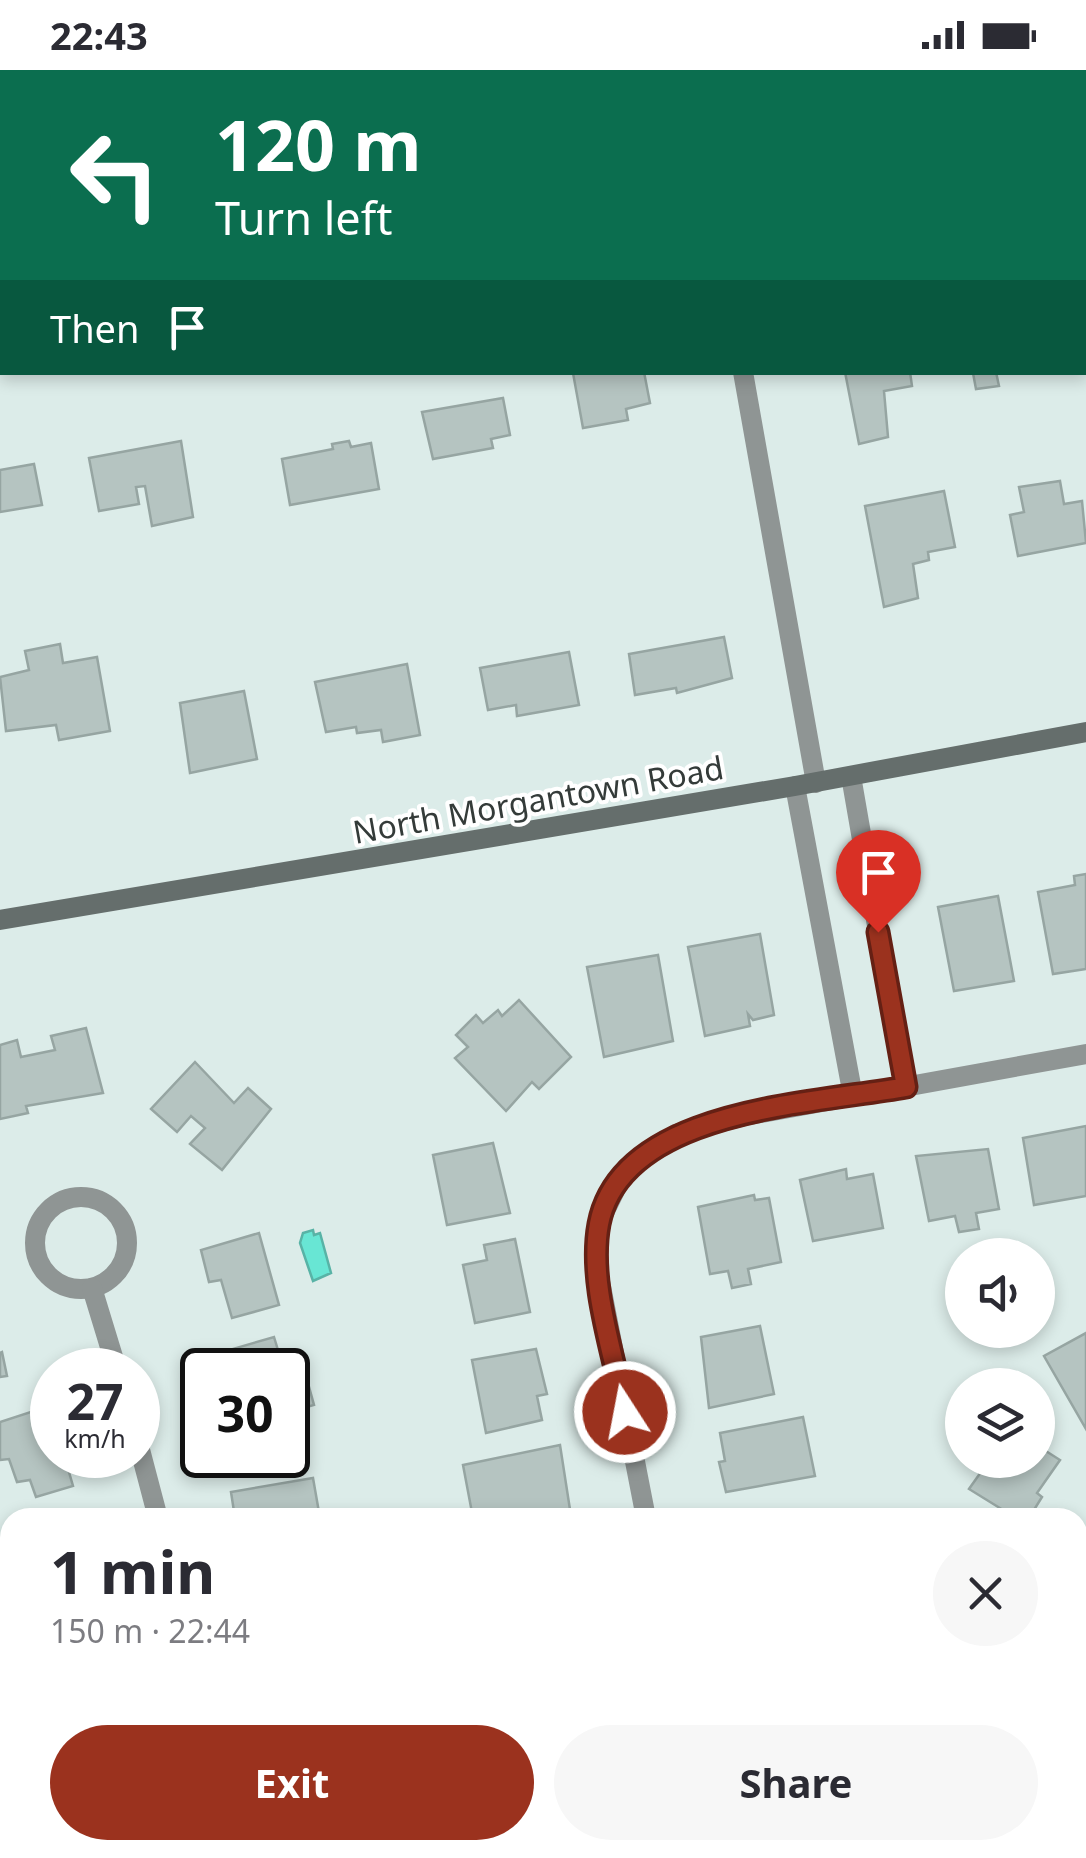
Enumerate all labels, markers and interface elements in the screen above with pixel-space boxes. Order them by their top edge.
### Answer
text: 22:43 [50,9,148,61]
text: 120 m [215,96,422,192]
icon: left [50,110,180,240]
text: Turn left [215,187,392,248]
icon: arrive [160,300,215,355]
text: Then [50,302,140,354]
street label: North Morgantown Road [349,745,727,853]
pin [836,830,921,933]
icon: arrive [851,845,906,900]
map controls [945,1238,1055,1478]
button: sound [945,1238,1055,1348]
speed limit sign: 30 [180,1348,310,1478]
position arrow [573,1360,677,1464]
text: 27 [66,1367,124,1435]
button: layers [945,1368,1055,1478]
text: km/h [64,1421,126,1455]
text: 1 min [50,1530,215,1612]
button: close [933,1541,1038,1646]
text: 150 m · 22:44 [50,1609,250,1652]
button: Exit [50,1725,534,1840]
button: Share [554,1725,1038,1840]

